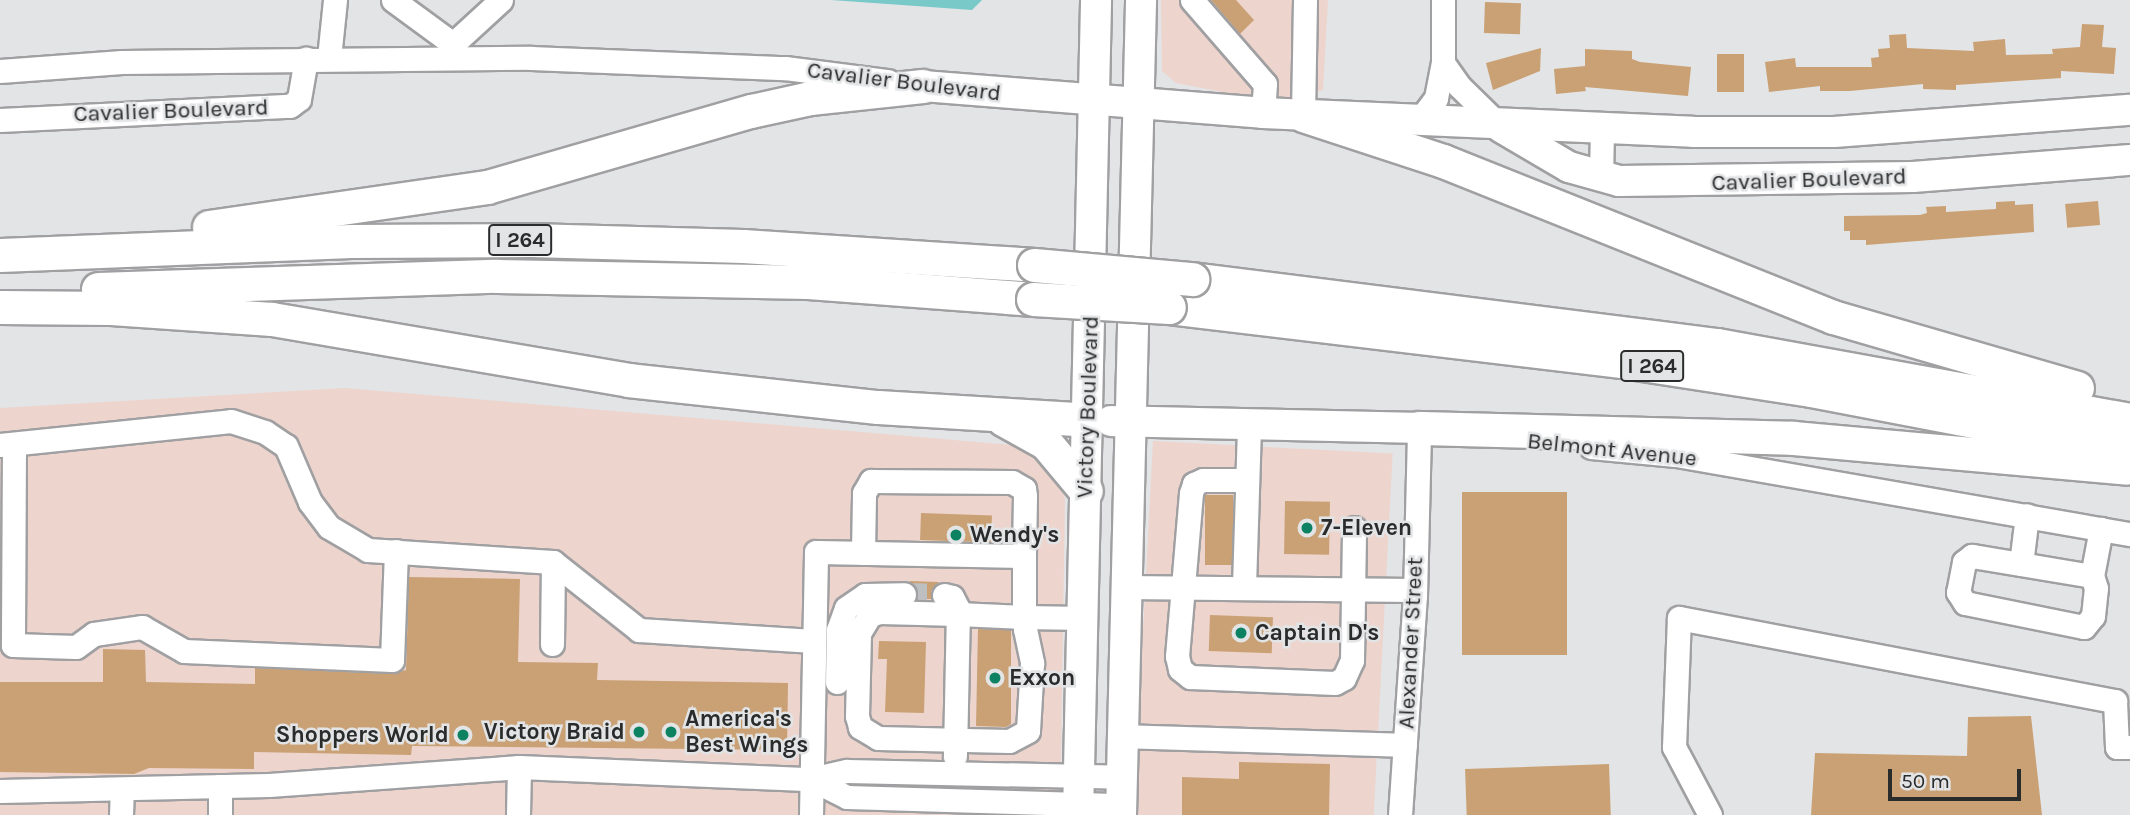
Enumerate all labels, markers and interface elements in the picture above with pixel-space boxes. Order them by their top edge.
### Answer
street label: Cavalier Boulevard [806,56,1002,108]
street label: Cavalier Boulevard [73,94,269,128]
street label: Cavalier Boulevard [1711,163,1907,197]
road number: I 264 [487,222,553,258]
street label: Victory Boulevard [1071,315,1105,499]
road number: I 264 [1619,348,1685,384]
street label: Belmont Avenue [1526,427,1698,473]
place label: 7-Eleven [1321,514,1412,542]
marker: 7-Eleven [1299,520,1315,536]
place label: Wendy's [970,521,1059,549]
marker: Wendy's [948,527,964,543]
street label: Alexander Street [1393,556,1429,730]
place label: Captain D's [1255,619,1379,647]
marker: Captain D's [1233,625,1249,641]
place label: Exxon [1009,664,1075,692]
marker: Exxon [987,670,1003,686]
place label: America's Best Wings [685,705,808,759]
place label: Victory Braid [484,718,625,746]
place label: Shoppers World [276,721,449,749]
marker: Victory Braid [631,724,647,740]
marker: America's Best Wings [663,724,679,740]
marker: Shoppers World [455,727,471,743]
scale bar [1892,756,2025,800]
text: 50 m [1901,769,1950,793]

